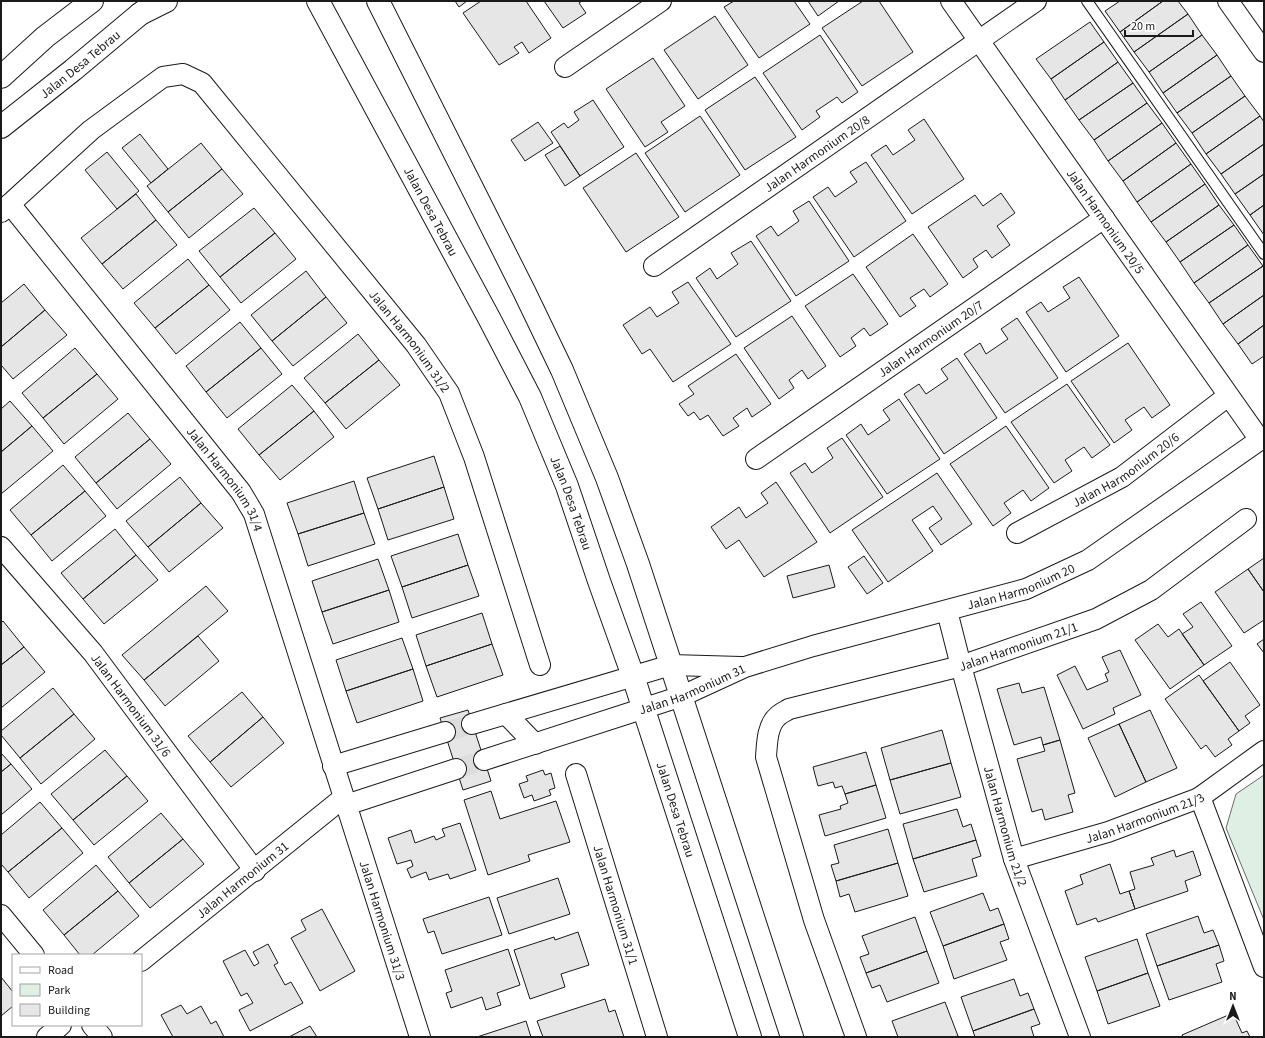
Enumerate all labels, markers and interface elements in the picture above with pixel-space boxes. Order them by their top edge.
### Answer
scale bar [1125,12,1193,38]
text: 20 m [1131,18,1155,35]
street label: Jalan Desa Tebrau [36,26,124,103]
street label: Jalan Harmonium 20/8 [761,111,874,197]
street label: Jalan Desa Tebrau [399,164,462,260]
street label: Jalan Harmonium 20/5 [1062,165,1148,278]
street label: Jalan Harmonium 31/2 [365,287,454,396]
street label: Jalan Harmonium 20/7 [875,296,987,382]
street label: Jalan Harmonium 31/4 [182,423,267,534]
street label: Jalan Harmonium 20/6 [1069,429,1183,512]
street label: Jalan Desa Tebrau [545,453,596,553]
street label: Jalan Harmonium 20 [965,559,1078,614]
street label: Jalan Harmonium 21/1 [957,618,1080,676]
street label: Jalan Harmonium 31/6 [86,650,175,761]
street label: Jalan Harmonium 31 [637,660,749,719]
street label: Jalan Desa Tebrau [651,760,699,860]
street label: Jalan Harmonium 21/2 [979,764,1031,889]
street label: Jalan Harmonium 21/3 [1084,789,1208,848]
street label: Jalan Harmonium 31 [193,837,293,923]
street label: Jalan Harmonium 31/1 [588,843,642,967]
street label: Jalan Harmonium 31/3 [355,858,409,983]
legend [12,954,142,1026]
text: Road [48,962,74,979]
text: Park [48,982,70,999]
north arrow [1213,986,1253,1026]
text: N [1229,989,1237,1004]
text: Building [48,1002,90,1019]

